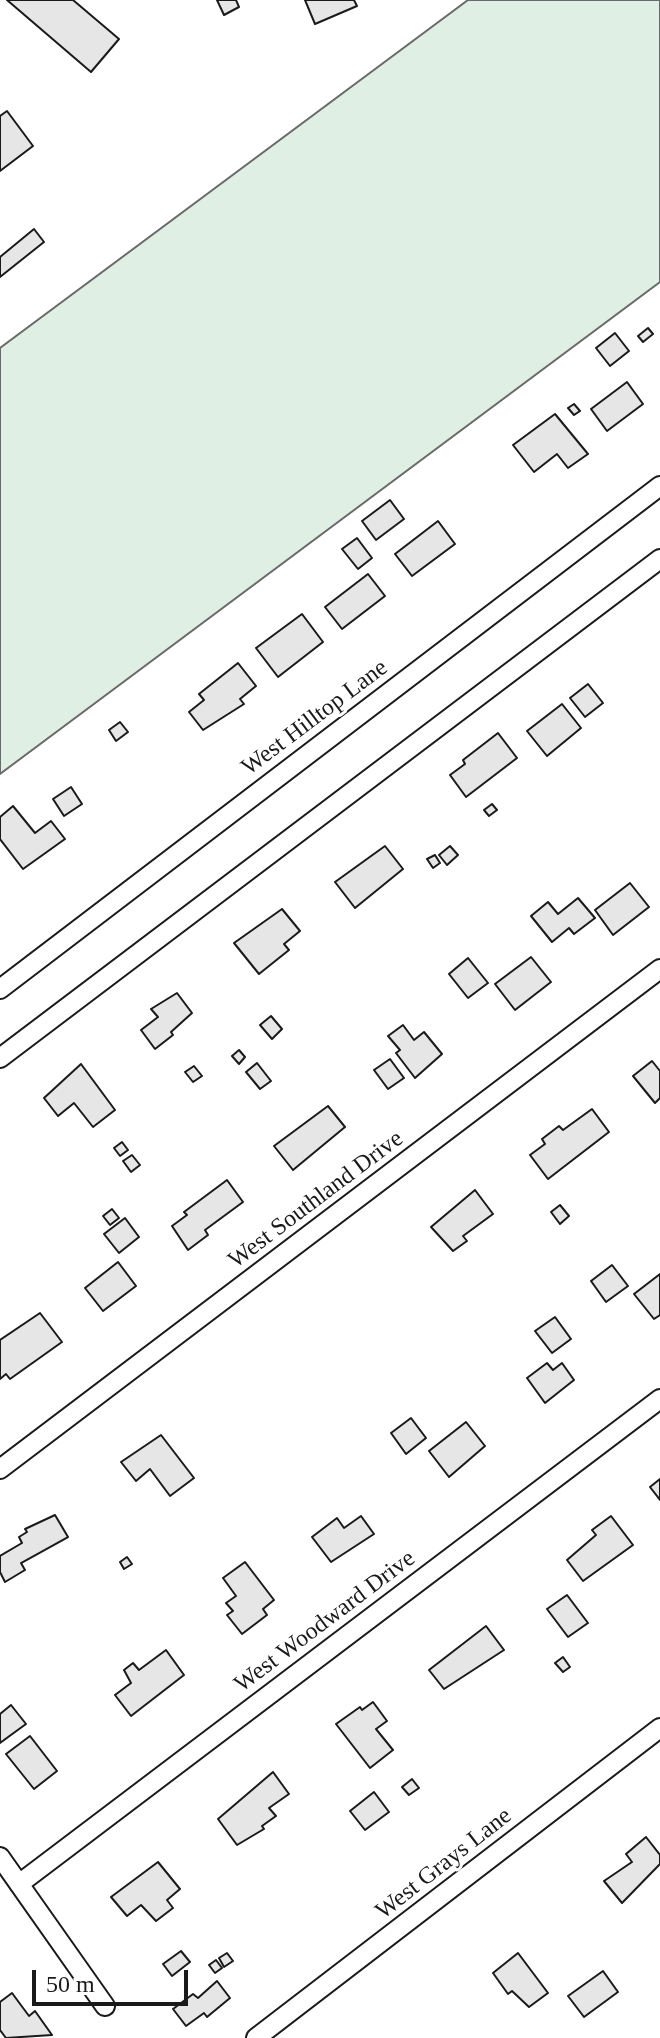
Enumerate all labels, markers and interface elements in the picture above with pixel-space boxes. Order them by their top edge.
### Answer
street label: West Hilltop Lane [236,654,394,782]
street label: West Southland Drive [223,1125,409,1275]
street label: West Woodward Drive [229,1545,421,1699]
street label: West Grays Lane [370,1802,518,1926]
scale bar [36,1954,192,2004]
text: 50 m [46,1971,95,1997]

